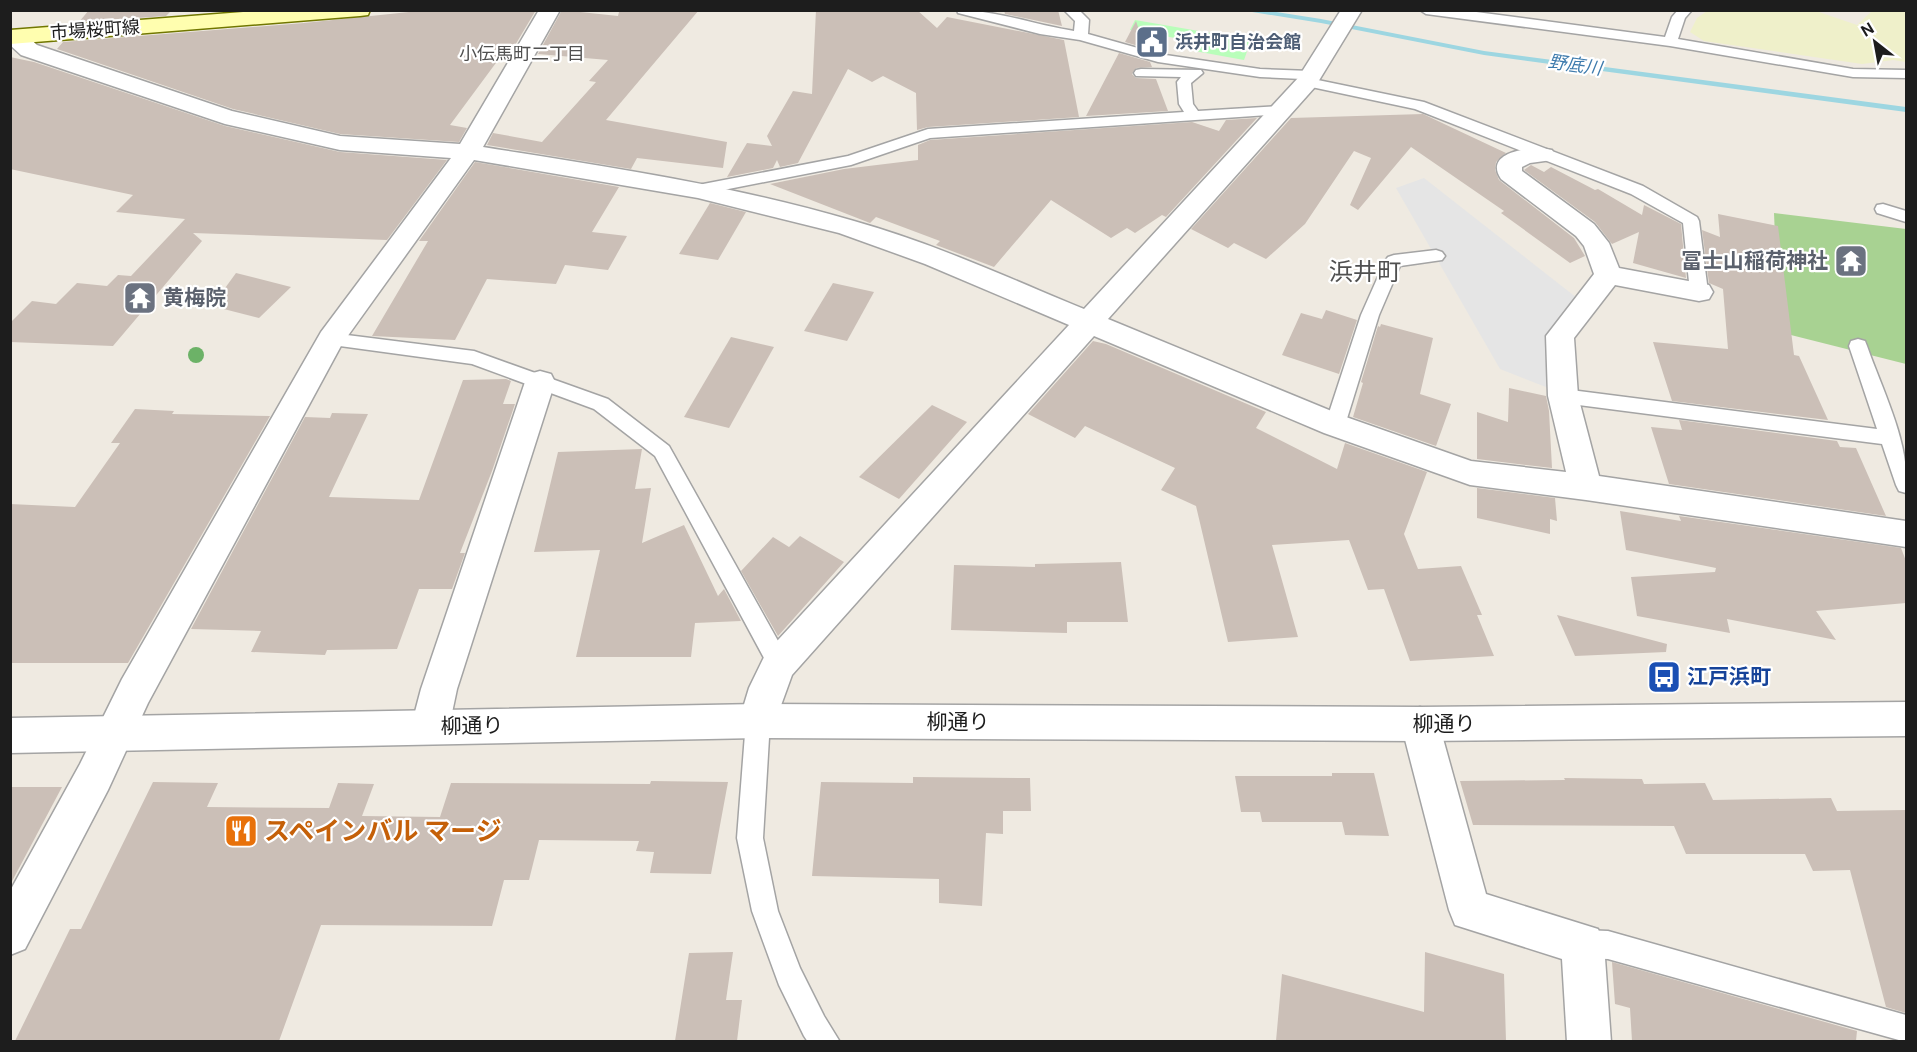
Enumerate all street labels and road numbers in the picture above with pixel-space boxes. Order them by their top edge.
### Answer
street label: 市場桜町線 [49,15,141,45]
street label: 柳通り [927,708,990,736]
street label: 柳通り [1413,710,1476,738]
street label: 柳通り [440,711,504,741]

